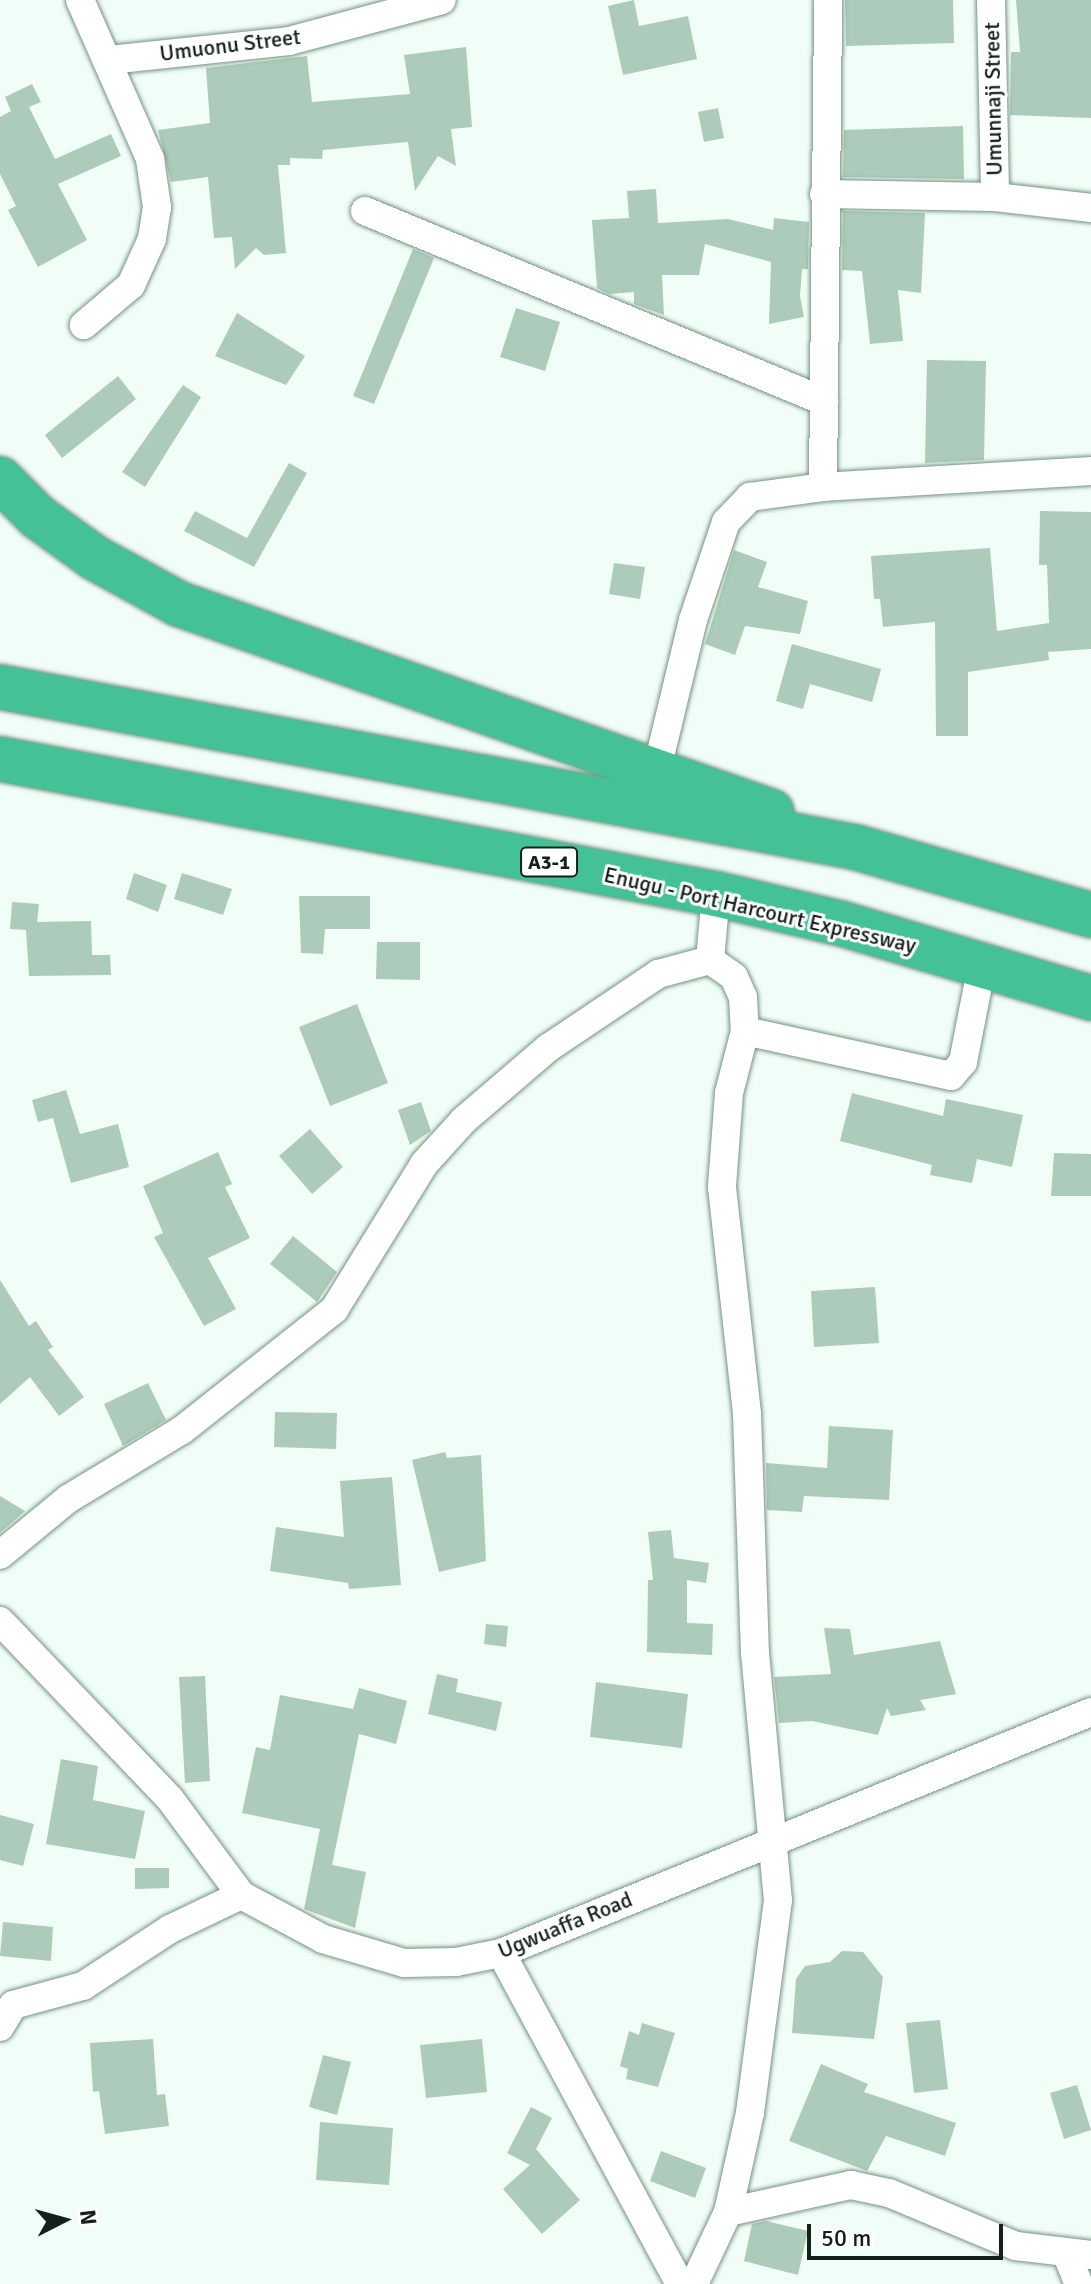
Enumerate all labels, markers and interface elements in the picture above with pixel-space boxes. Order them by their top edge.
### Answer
street label: Umunnaji Street [978,22,1008,176]
street label: Umuonu Street [158,23,302,67]
road number: A3-1 [519,846,579,878]
street label: Enugu - Port Harcourt Expressway [601,861,919,959]
street label: Ugwuaffa Road [494,1886,636,1964]
north arrow [24,2180,104,2260]
text: N [74,2208,103,2226]
scale bar [811,2208,1007,2258]
text: 50 m [821,2223,871,2253]

